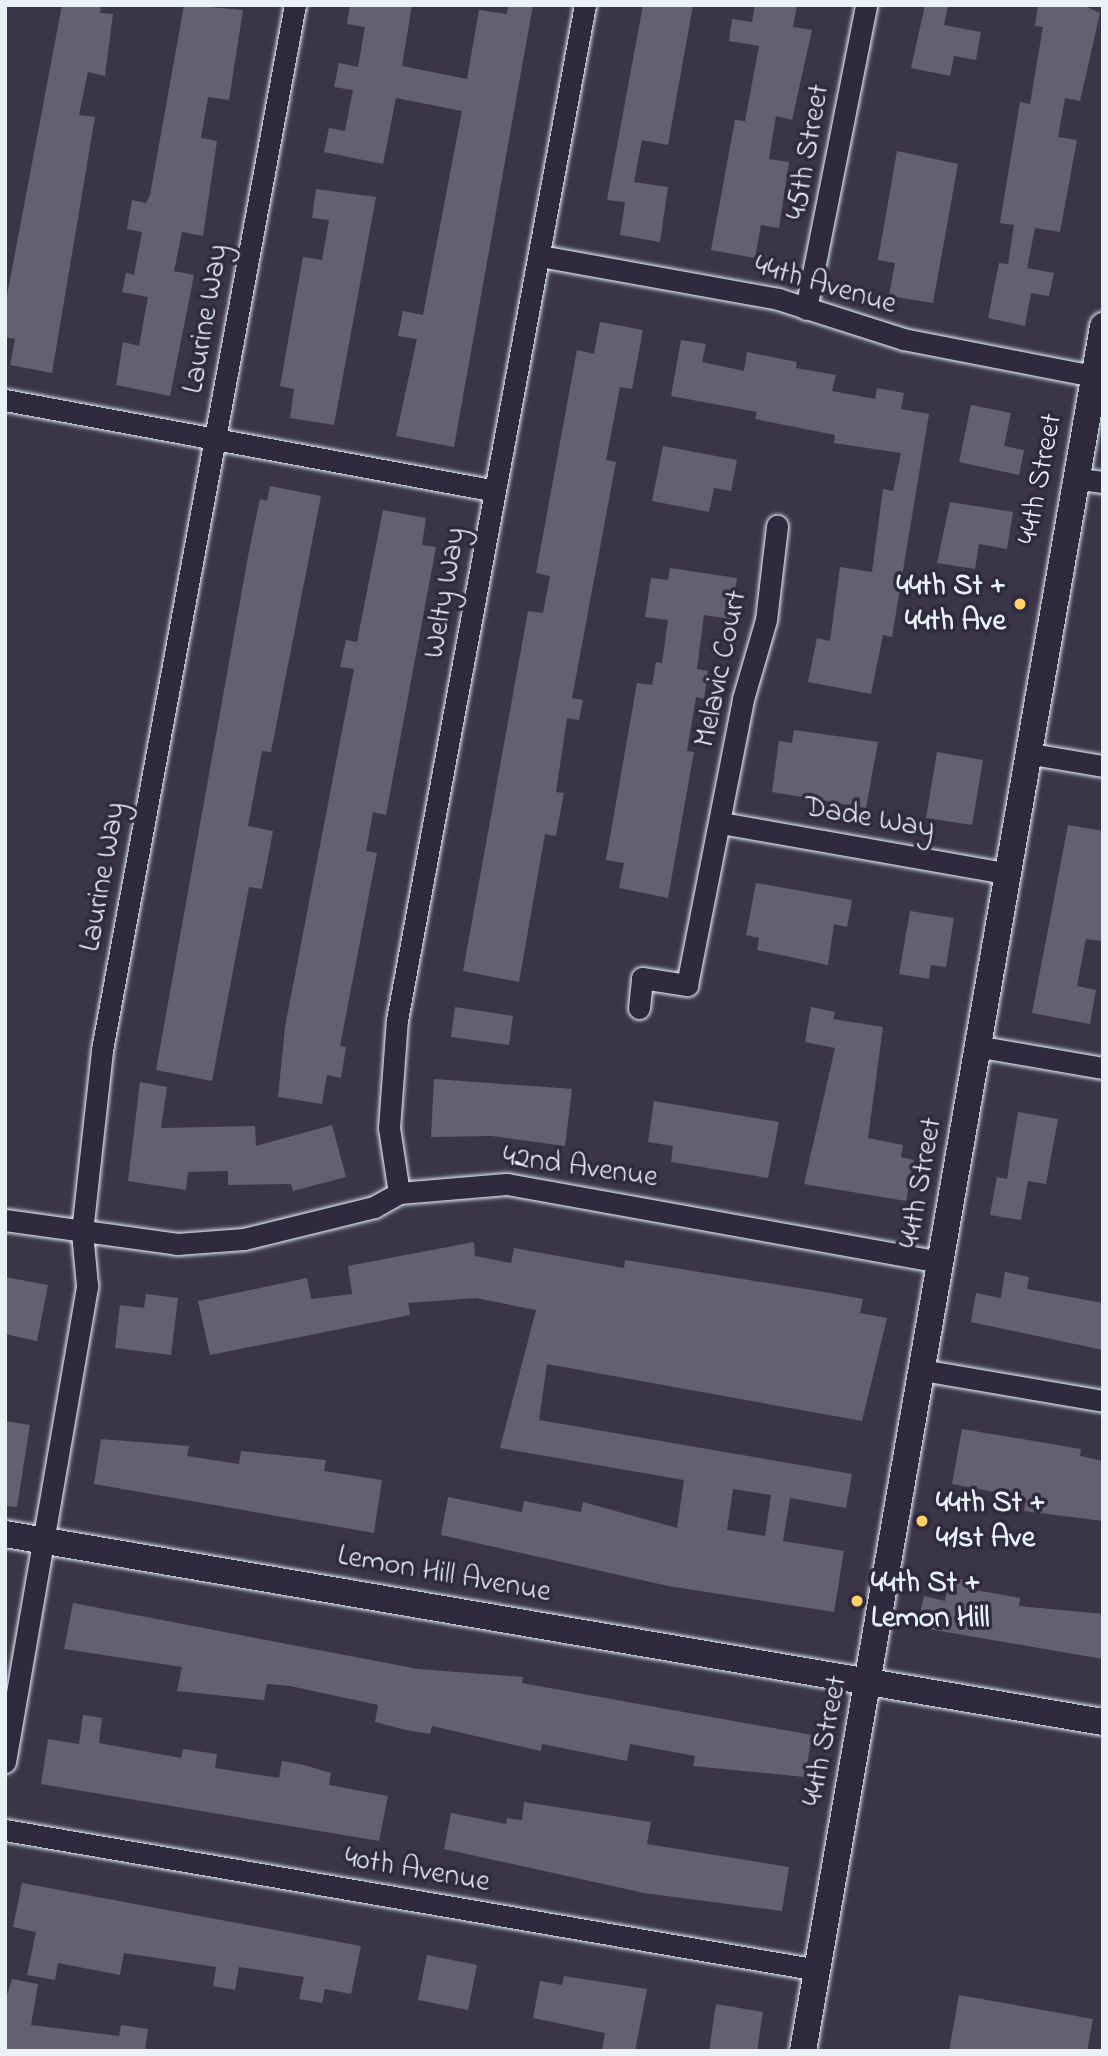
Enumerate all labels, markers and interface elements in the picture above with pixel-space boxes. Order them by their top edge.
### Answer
street label: 45th Street [779,81,839,223]
street label: Laurine Way [176,242,238,396]
street label: 44th Avenue [750,249,900,323]
street label: 44th Street [1011,411,1071,547]
street label: Welty Way [417,525,475,661]
place label: 44th St + 44th Ave [897,569,1006,640]
street label: Melavic Court [688,587,756,751]
marker: 44th St + 44th Ave [1012,596,1028,612]
street label: Dade Way [801,790,937,848]
street label: Laurine Way [73,800,135,954]
street label: 44th Street [893,1115,951,1251]
street label: 42nd Avenue [500,1139,660,1197]
place label: 44th St + 41st Ave [936,1486,1045,1556]
marker: 44th St + 41st Ave [914,1513,930,1529]
street label: Lemon Hill Avenue [335,1539,553,1611]
place label: 44th St + Lemon Hill [871,1566,990,1636]
marker: 44th St + Lemon Hill [849,1593,865,1609]
street label: 44th Street [796,1673,856,1809]
street label: 40th Avenue [342,1841,492,1901]

